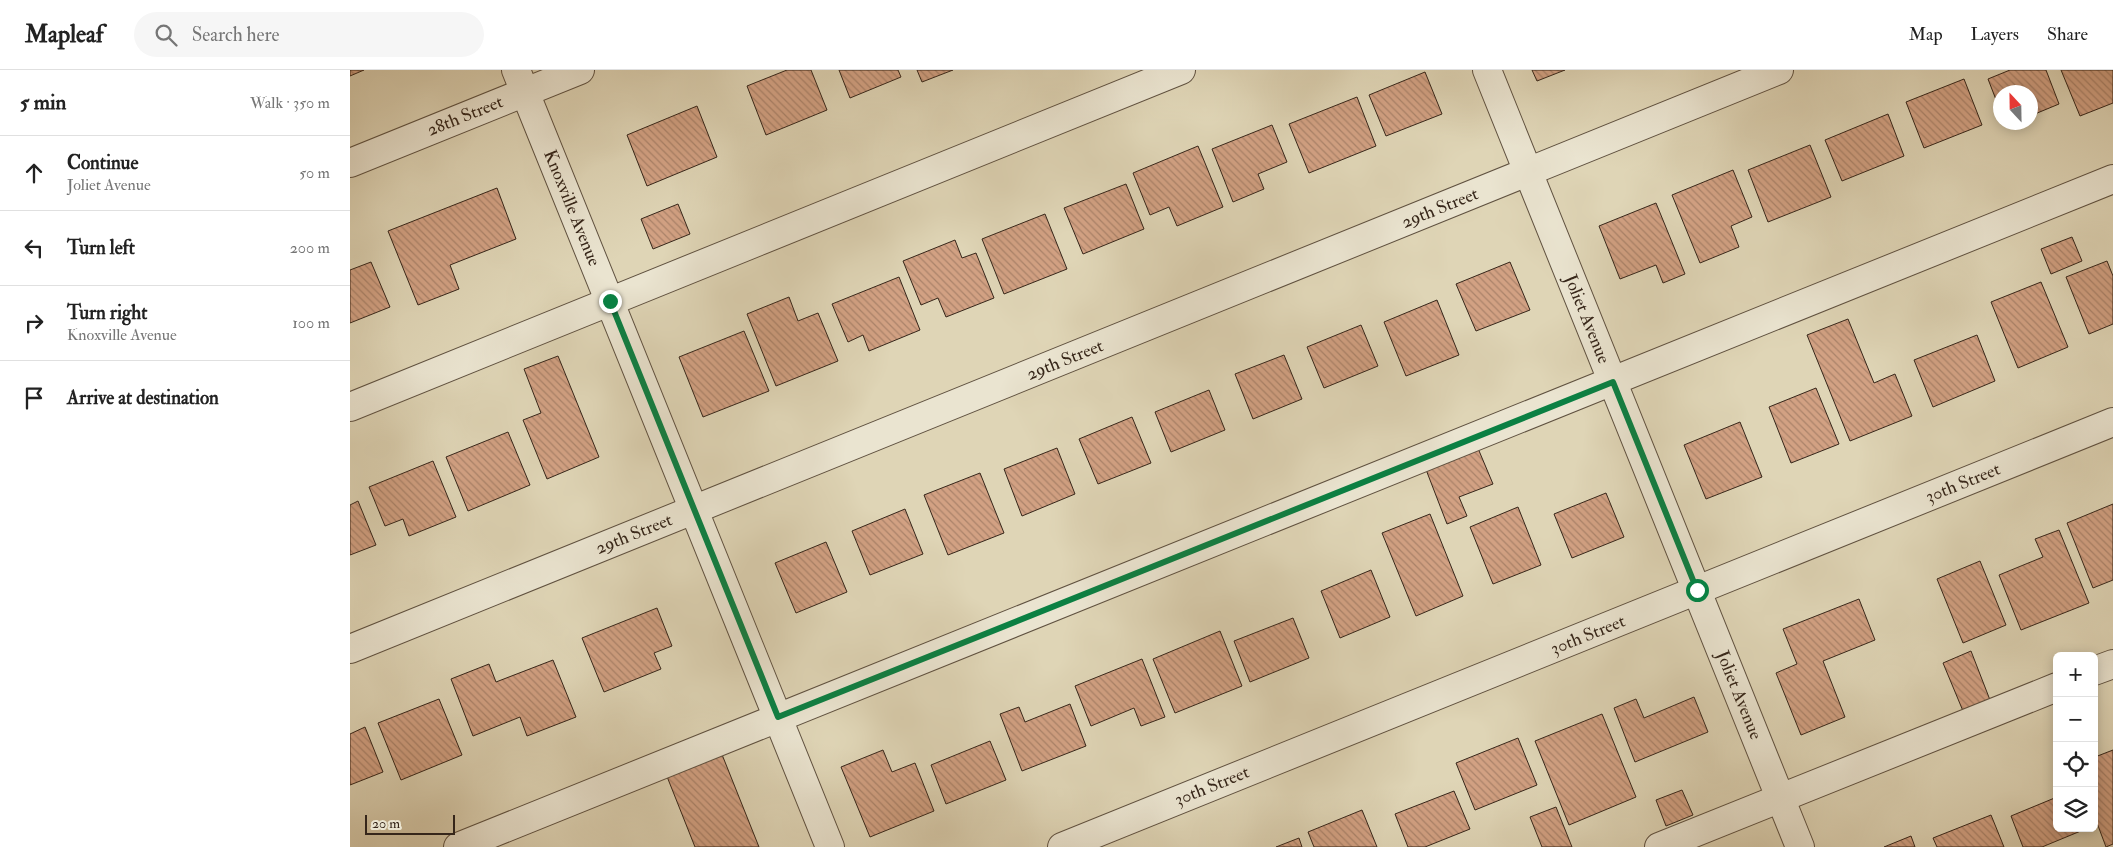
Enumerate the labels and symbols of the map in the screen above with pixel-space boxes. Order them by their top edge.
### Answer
north arrow [1993,85,2038,130]
street label: 28th Street [424,90,507,142]
street label: Knoxville Avenue [538,146,606,270]
street label: 29th Street [1398,182,1482,234]
street label: Joliet Avenue [1558,270,1615,367]
route end [599,290,622,313]
street label: 29th Street [1023,334,1107,386]
street label: 30th Street [1922,458,2004,508]
street label: 29th Street [592,508,676,560]
route start [1686,579,1709,602]
street label: 30th Street [1547,610,1629,660]
street label: Joliet Avenue [1710,646,1767,743]
street label: 30th Street [1171,761,1253,811]
scale bar [365,812,455,835]

